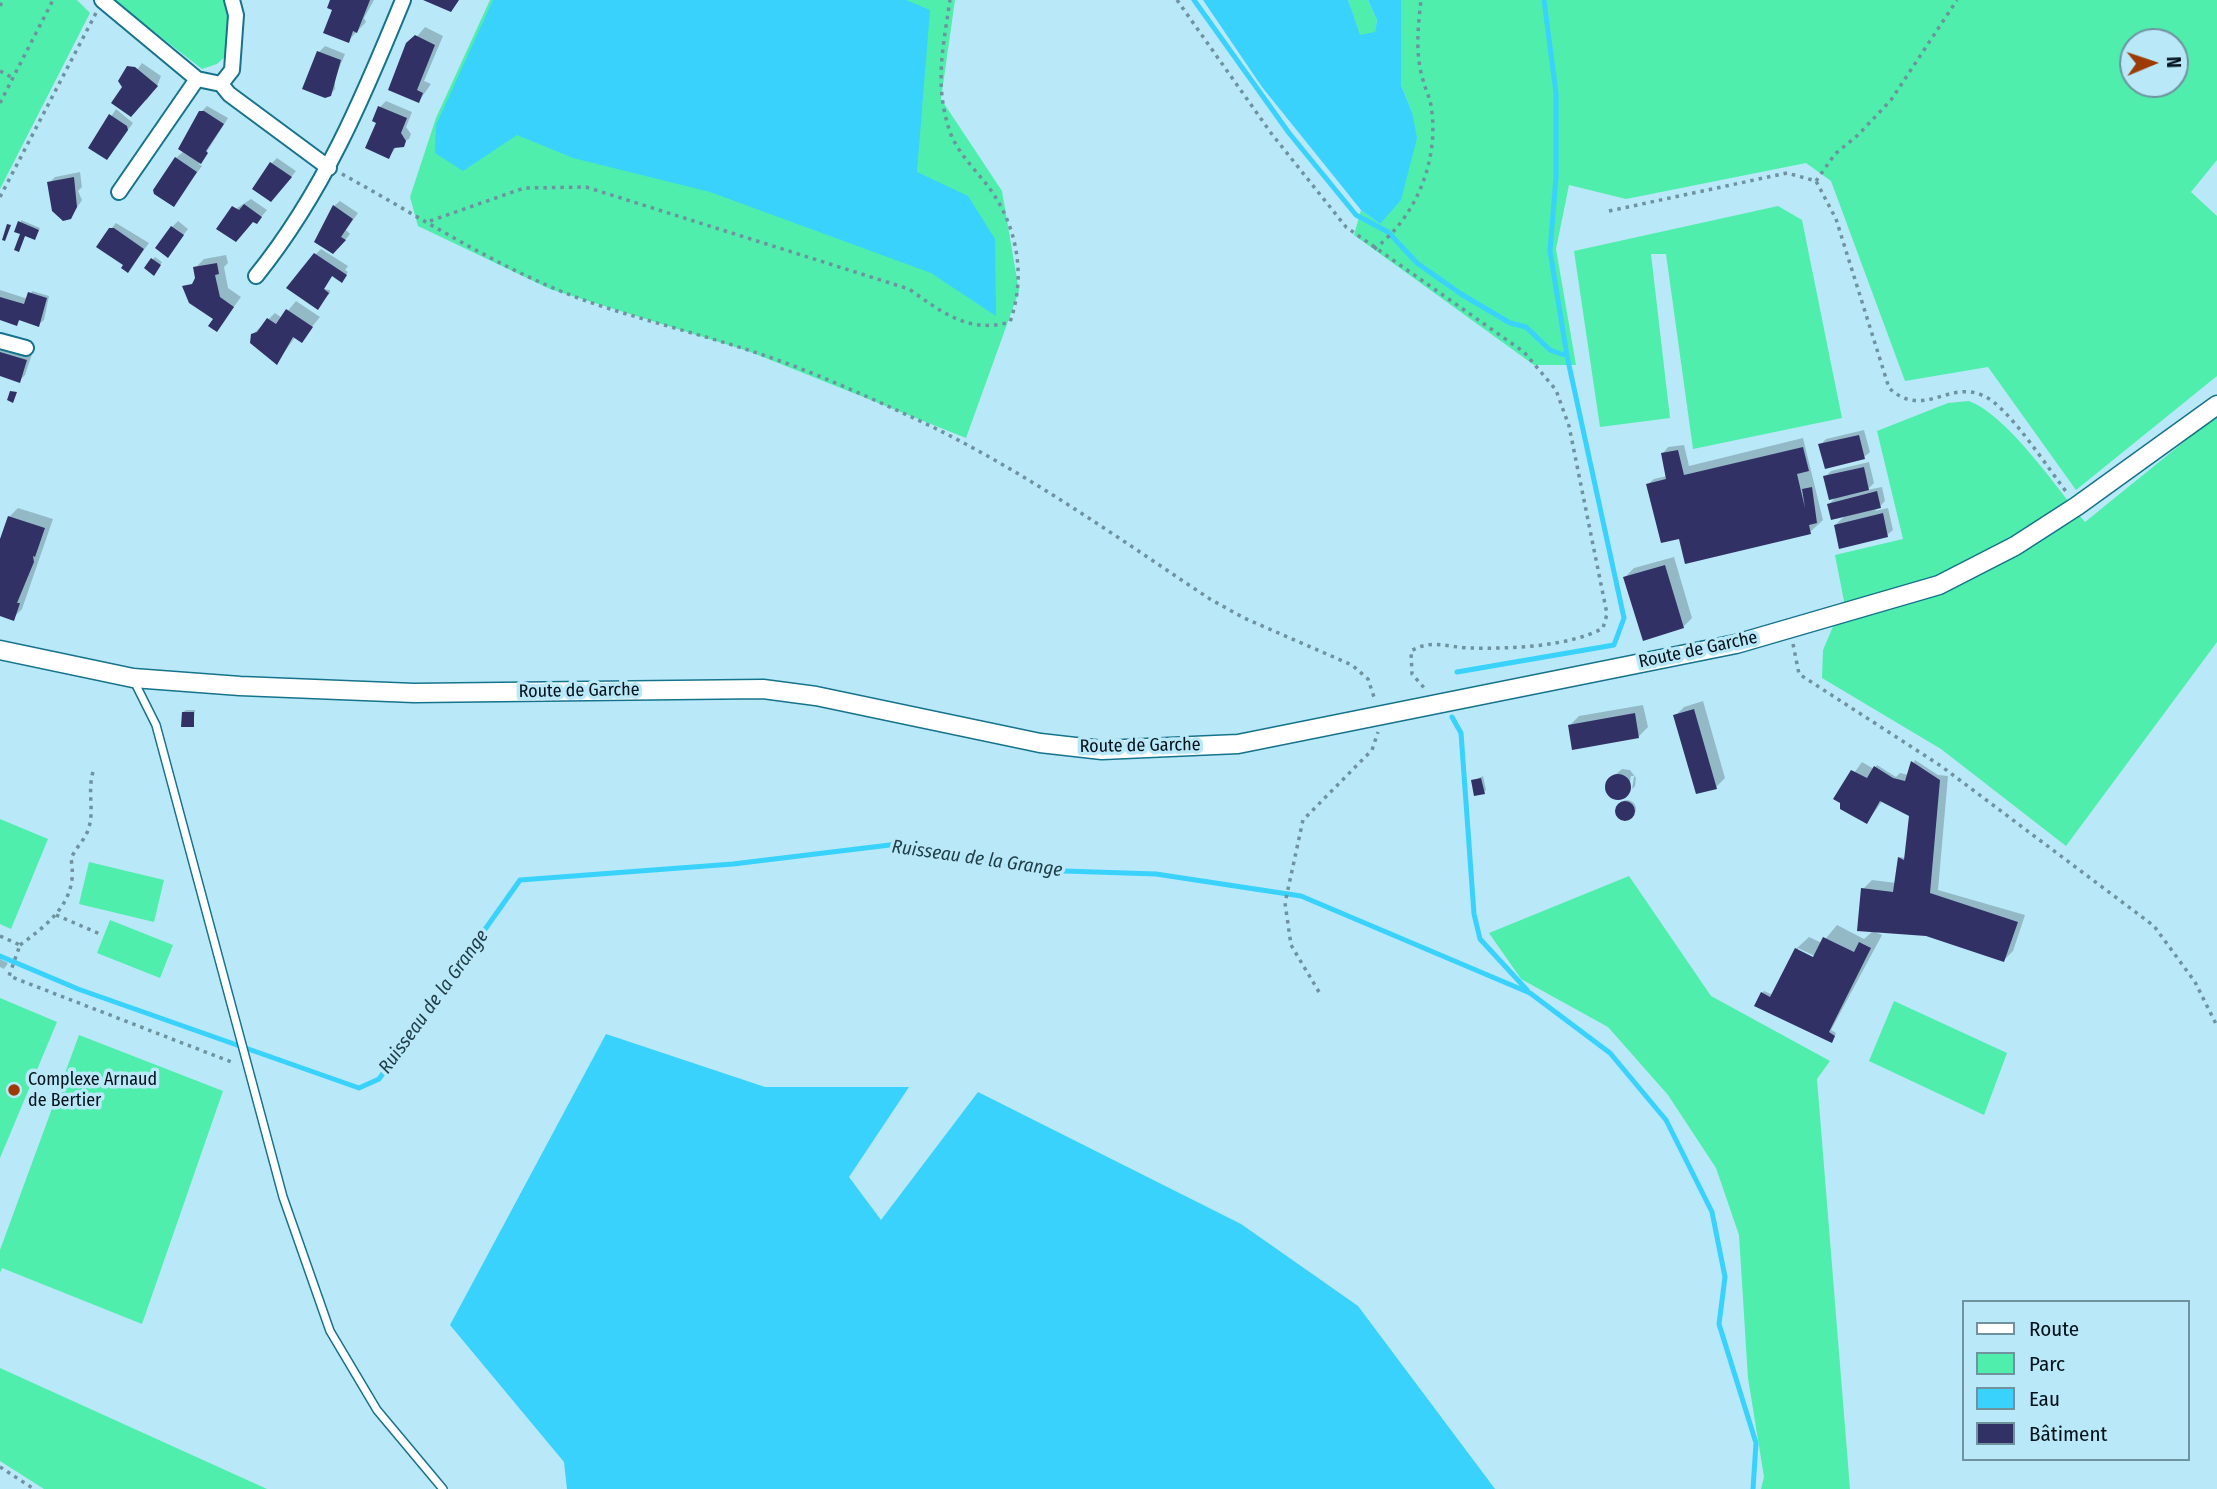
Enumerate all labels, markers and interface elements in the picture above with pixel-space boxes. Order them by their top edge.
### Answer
north arrow [2119,28,2189,98]
text: N [2162,56,2185,68]
street label: Route de Garche [1637,627,1759,673]
street label: Route de Garche [518,679,640,703]
street label: Route de Garche [1079,734,1201,758]
water label: Ruisseau de la Grange [890,836,1064,882]
water label: Ruisseau de la Grange [374,926,494,1078]
place label: Complexe Arnaud de Bertier [28,1069,157,1112]
marker: Complexe Arnaud de Bertier [6,1082,22,1098]
legend [1962,1300,2189,1461]
text: Route [2029,1316,2079,1342]
text: Parc [2029,1351,2065,1377]
text: Eau [2029,1386,2060,1412]
text: Bâtiment [2029,1421,2107,1447]

